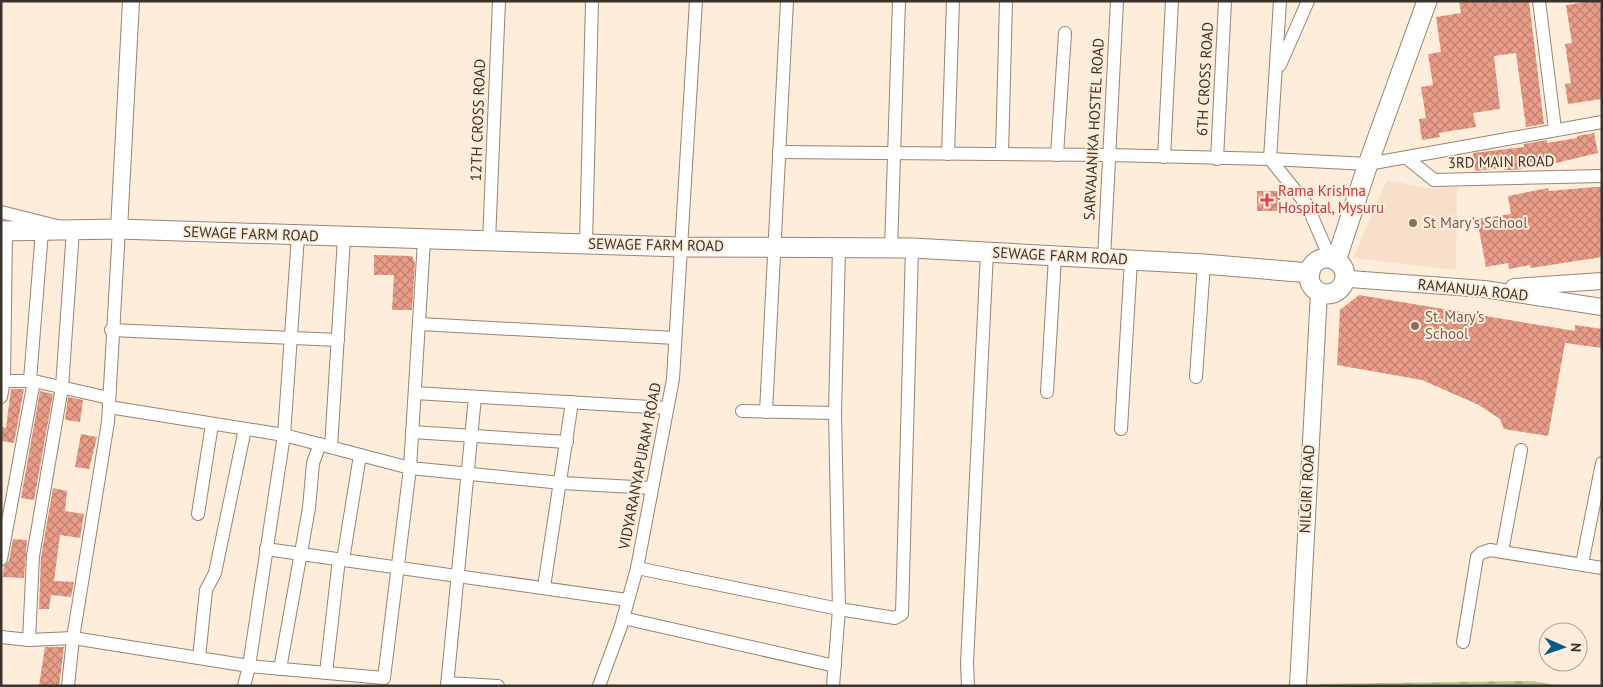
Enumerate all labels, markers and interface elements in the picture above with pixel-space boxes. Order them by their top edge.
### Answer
street label: 6TH CROSS ROAD [1192,21,1217,137]
street label: SARVAJANIKA HOSTEL ROAD [1079,37,1108,221]
street label: 12TH CROSS ROAD [466,58,489,182]
street label: 3RD MAIN ROAD [1447,151,1555,172]
place label: Rama Krishna Hospital, Mysuru [1278,181,1384,217]
marker: Rama Krishna Hospital, Mysuru [1260,193,1274,207]
place label: St Mary's School [1423,213,1528,232]
marker: St Mary's School [1407,217,1419,229]
street label: SEWAGE FARM ROAD [183,222,319,245]
street label: SEWAGE FARM ROAD [588,234,724,255]
street label: SEWAGE FARM ROAD [992,242,1128,269]
street label: RAMANUJA ROAD [1417,274,1529,305]
place label: St. Mary's School [1425,307,1484,343]
marker: St. Mary's School [1409,320,1421,332]
street label: VIDYARANYAPURAM ROAD [614,381,665,552]
street label: NILGIRI ROAD [1295,444,1318,534]
north arrow [1538,622,1588,672]
text: N [1567,643,1585,652]

